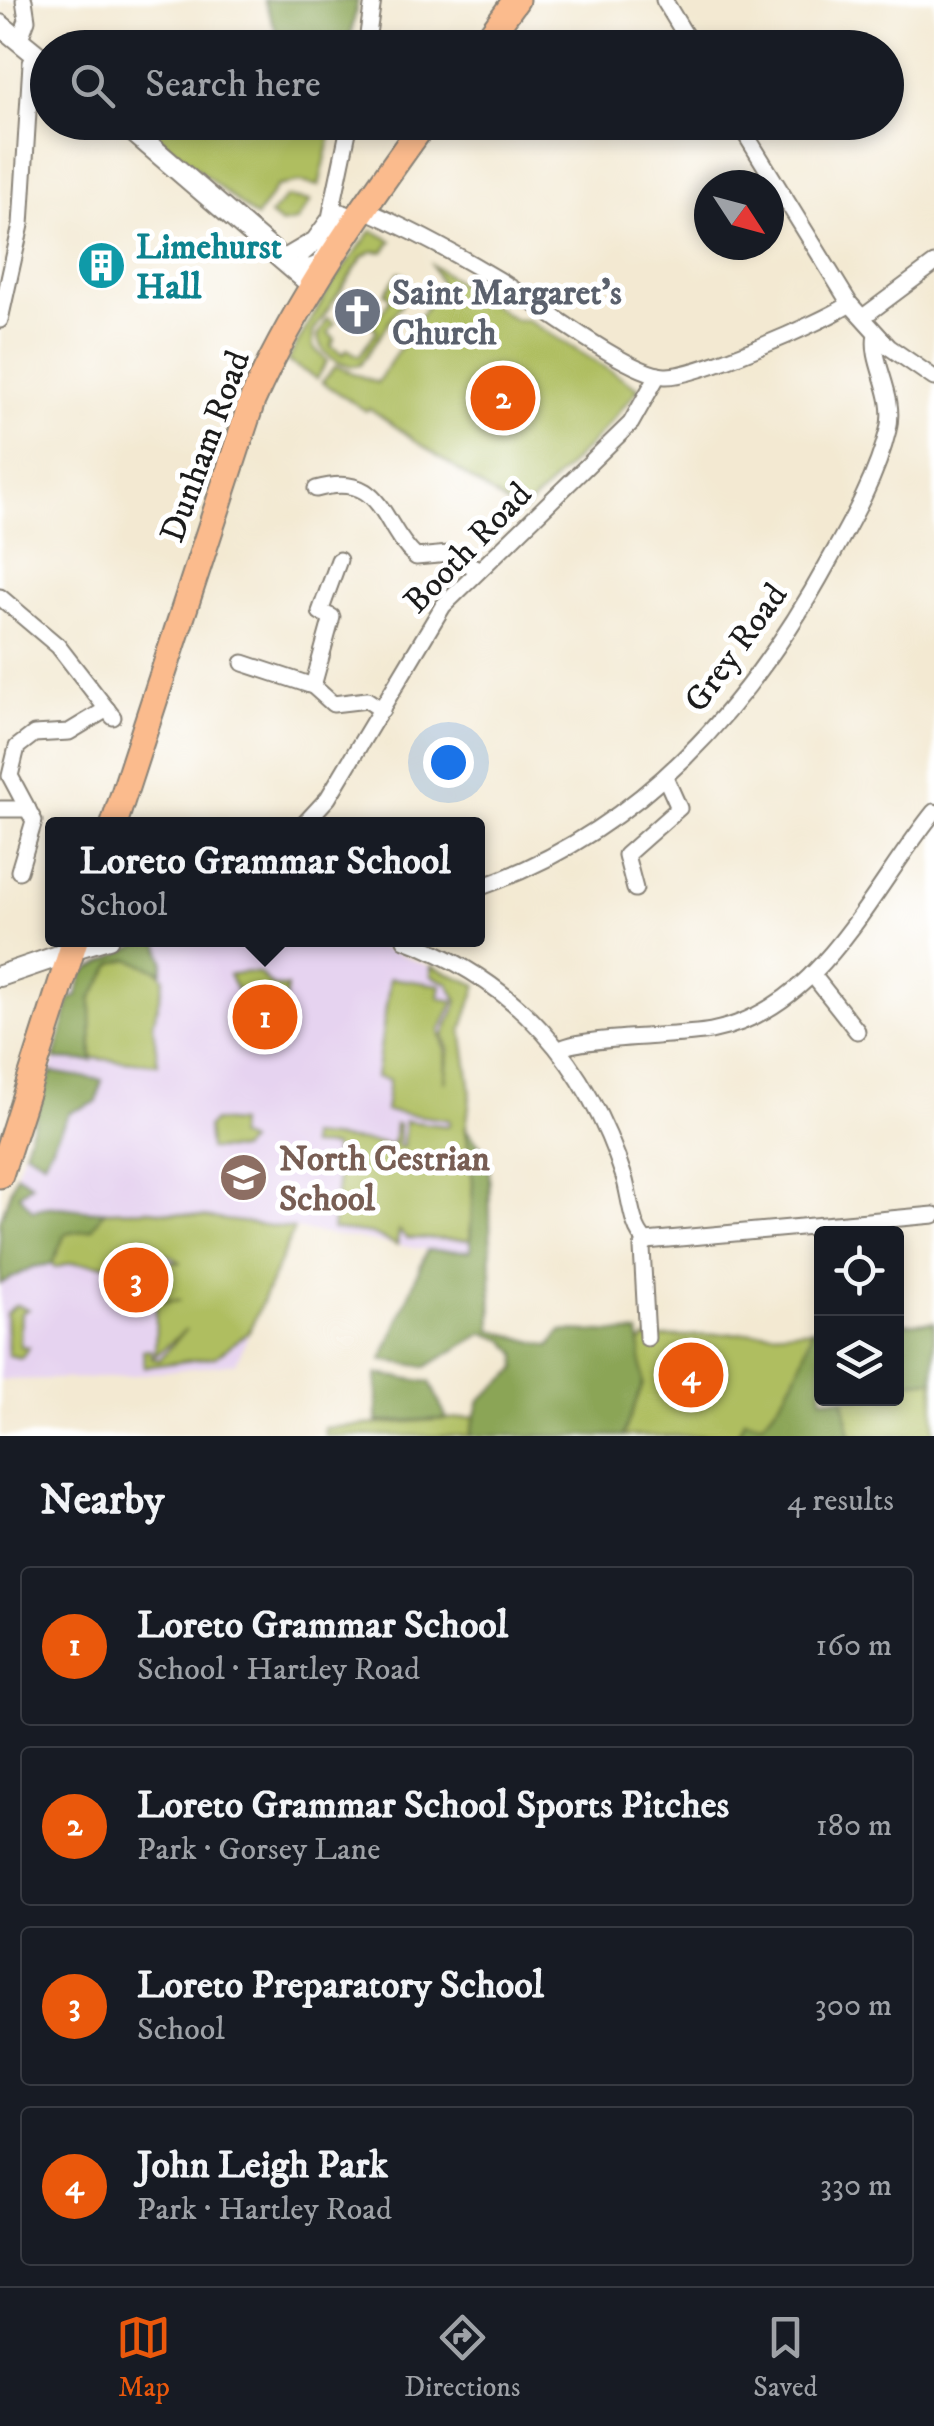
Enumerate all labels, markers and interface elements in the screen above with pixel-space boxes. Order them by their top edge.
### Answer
search box [30,30,904,140]
icon: search [65,58,120,113]
text: Search here [145,61,321,109]
north arrow [694,170,784,260]
place label: Limehurst Hall [136,226,283,310]
building icon: Limehurst Hall [75,240,127,292]
place label: Saint Margaret's Church [392,272,622,356]
church icon: Saint Margaret's Church [331,286,383,338]
street label: Dunham Road [151,344,261,549]
pin: 2 [470,360,536,436]
street label: Booth Road [395,473,542,623]
street label: Grey Road [675,575,798,721]
your location [423,737,474,788]
popup [45,817,485,947]
text: Loreto Grammar School [79,838,451,886]
text: School [79,886,167,926]
pin: 1 [232,980,298,1054]
place label: North Cestrian School [279,1138,491,1222]
school or university icon: North Cestrian School [218,1152,270,1204]
map controls [814,1226,904,1406]
button: locate [814,1226,904,1316]
pin: 3 [104,1242,168,1318]
button: layers [814,1316,904,1406]
pin: 4 [658,1338,724,1412]
text: Nearby [40,1475,164,1527]
text: 4 results [787,1481,894,1521]
text: Loreto Grammar School [137,1602,508,1650]
text: 1 [69,1626,80,1666]
text: 160 m [816,1626,892,1666]
text: School · Hartley Road [137,1650,420,1690]
text: Loreto Grammar School Sports Pitches [137,1782,729,1830]
text: 2 [67,1806,82,1846]
text: 180 m [816,1806,892,1846]
text: Park · Gorsey Lane [137,1830,380,1870]
text: Loreto Preparatory School [137,1962,544,2010]
text: 3 [69,1986,80,2026]
text: 300 m [815,1986,892,2026]
text: School [137,2010,225,2050]
text: John Leigh Park [137,2142,388,2190]
text: 4 [65,2166,84,2206]
text: 330 m [820,2166,892,2206]
text: Park · Hartley Road [137,2190,392,2230]
tab: Map [116,2310,171,2405]
tab: Directions [404,2310,520,2405]
tab: Saved [753,2310,818,2405]

